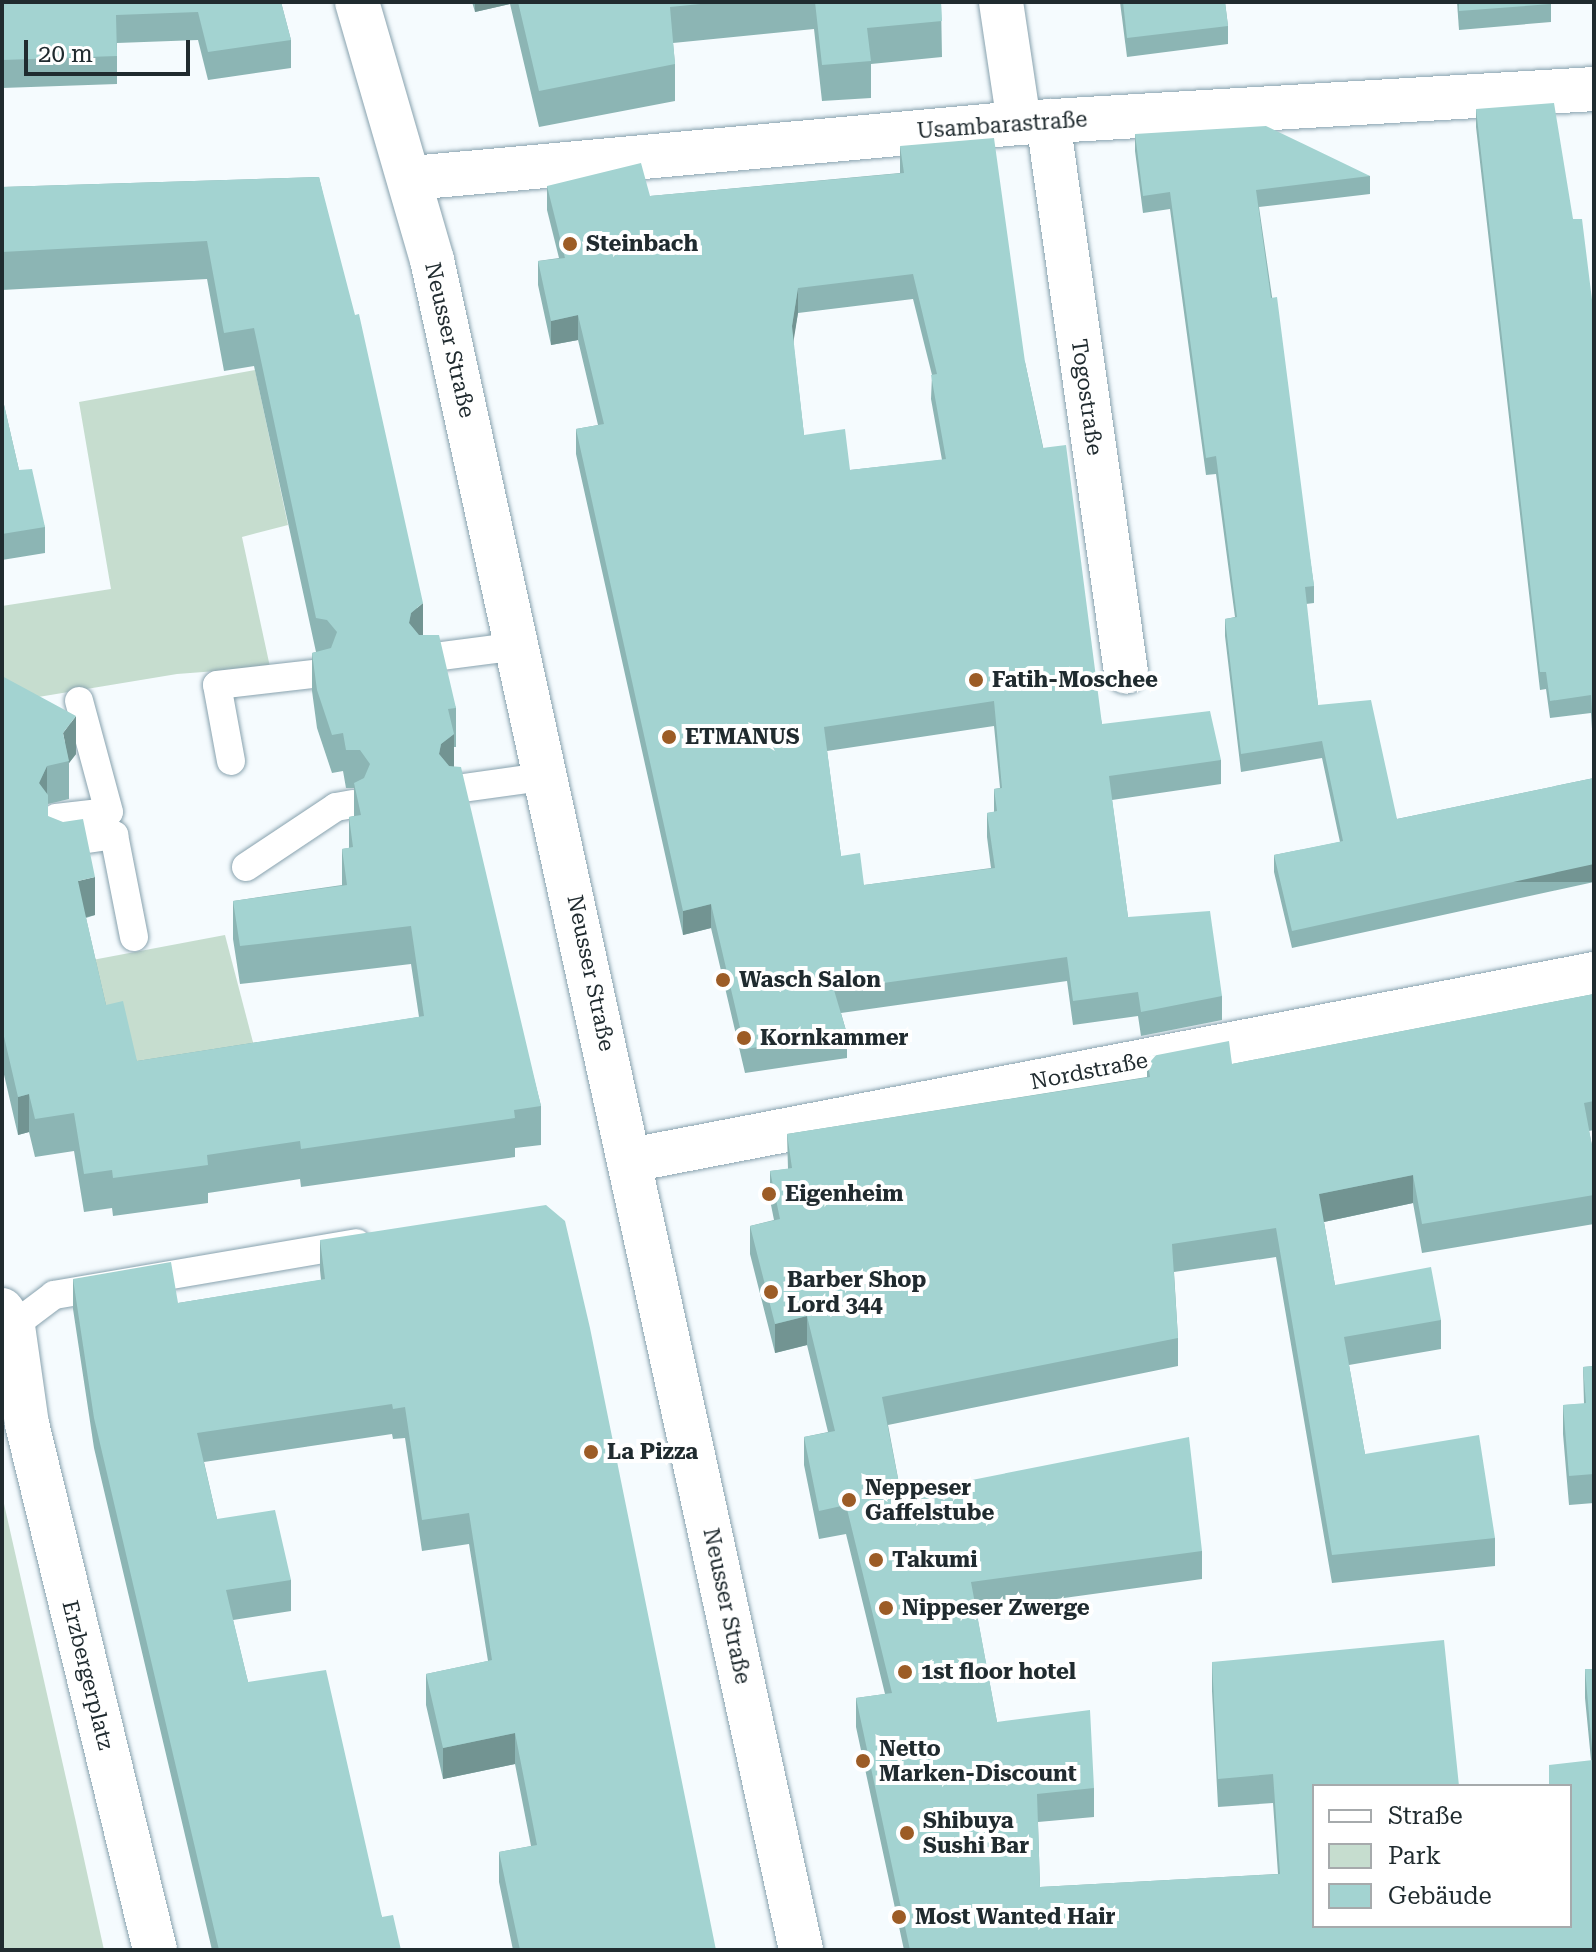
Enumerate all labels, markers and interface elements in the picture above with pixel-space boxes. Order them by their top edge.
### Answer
scale bar [28,24,194,74]
text: 20 m [38,40,93,68]
street label: Usambarastraße [916,106,1088,144]
place label: Steinbach [586,231,698,257]
marker: Steinbach [561,235,579,253]
street label: Neusser Straße [419,260,481,420]
street label: Togostraße [1066,337,1108,457]
place label: Fatih-Moschee [992,667,1158,693]
marker: Fatih-Moschee [967,671,985,689]
place label: ETMANUS [685,724,799,750]
marker: ETMANUS [660,728,678,746]
street label: Neusser Straße [562,893,620,1053]
place label: Wasch Salon [739,967,881,993]
marker: Wasch Salon [714,971,732,989]
place label: Kornkammer [760,1025,909,1051]
marker: Kornkammer [735,1029,753,1047]
street label: Nordstraße [1028,1047,1150,1095]
place label: Eigenheim [785,1181,903,1207]
marker: Eigenheim [760,1185,778,1203]
place label: Barber Shop Lord 344 [787,1266,926,1318]
marker: Barber Shop Lord 344 [762,1283,780,1301]
place label: La Pizza [607,1439,698,1465]
marker: La Pizza [582,1443,600,1461]
place label: Neppeser Gaffelstube [865,1474,994,1526]
marker: Neppeser Gaffelstube [840,1491,858,1509]
street label: Neusser Straße [698,1526,756,1686]
place label: Takumi [892,1547,978,1573]
marker: Takumi [867,1551,885,1569]
place label: Nippeser Zwerge [902,1595,1090,1621]
street label: Erzbergerplatz [57,1597,119,1753]
marker: Nippeser Zwerge [877,1599,895,1617]
place label: 1st floor hotel [921,1659,1076,1685]
marker: 1st floor hotel [896,1663,914,1681]
place label: Netto Marken-Discount [879,1735,1077,1786]
marker: Netto Marken-Discount [854,1752,872,1770]
legend [1312,1784,1572,1928]
text: Straße [1388,1802,1463,1830]
place label: Shibuya Sushi Bar [923,1807,1029,1858]
marker: Shibuya Sushi Bar [898,1824,916,1842]
text: Park [1388,1842,1441,1870]
text: Gebäude [1388,1882,1492,1910]
place label: Most Wanted Hair [915,1904,1115,1930]
marker: Most Wanted Hair [890,1908,908,1926]

